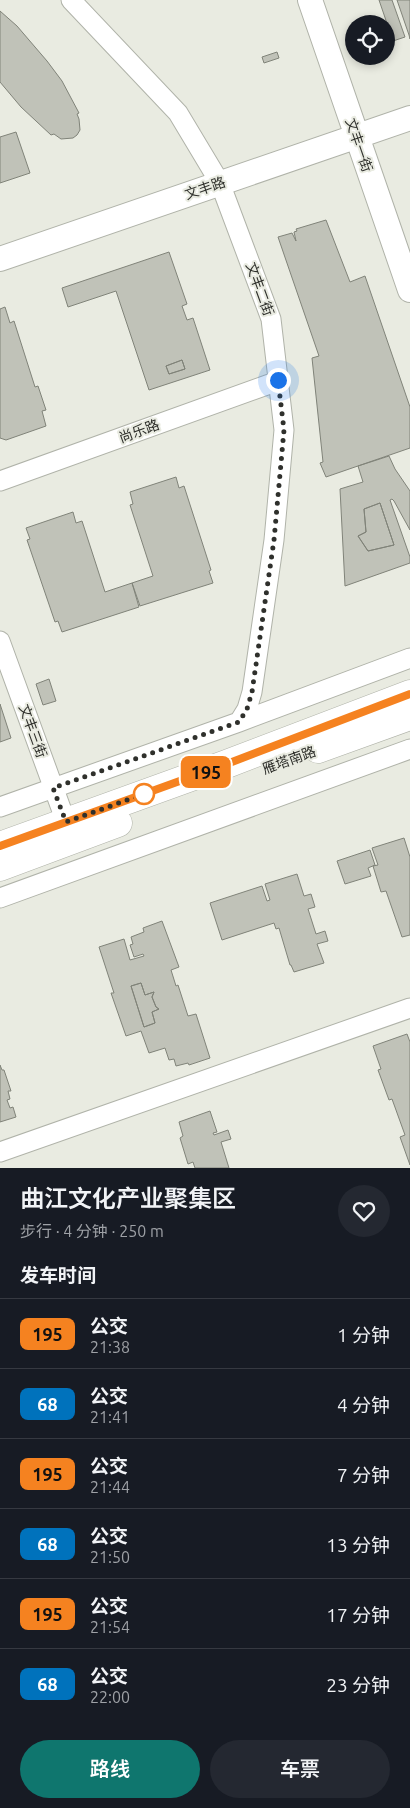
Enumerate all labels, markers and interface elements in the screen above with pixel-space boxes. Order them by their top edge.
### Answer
map controls [345,15,395,65]
button: locate [345,15,395,65]
street label: 文丰一街 [342,116,376,174]
street label: 文丰路 [183,174,227,202]
street label: 文丰二街 [243,260,277,318]
your location [266,368,291,393]
street label: 尚乐路 [117,416,161,446]
street label: 文丰三街 [16,702,50,760]
street label: 雁塔南路 [260,743,318,777]
line badge: 195 [177,756,235,788]
text: 195 [191,762,221,782]
unlabelled marker [133,783,155,805]
text: 曲江文化产业聚集区 [20,1185,236,1212]
button: heart [338,1185,390,1237]
text: 步行 · 4 分钟 · 250 m [20,1222,164,1240]
text: 发车时间 [20,1264,96,1286]
text: 公交 [90,1315,128,1337]
text: 195 [32,1324,63,1344]
text: 1 分钟 [337,1324,390,1346]
text: 21:38 [90,1338,130,1356]
text: 公交 [90,1385,128,1407]
text: 68 [37,1394,58,1414]
text: 4 分钟 [337,1394,390,1416]
text: 21:41 [90,1408,130,1426]
text: 公交 [90,1455,128,1477]
text: 195 [32,1464,63,1484]
text: 7 分钟 [337,1464,390,1486]
text: 21:44 [90,1478,130,1496]
text: 公交 [90,1525,128,1547]
text: 68 [37,1534,58,1554]
text: 13 分钟 [326,1534,390,1556]
text: 21:50 [90,1548,130,1566]
text: 公交 [90,1595,128,1617]
text: 195 [32,1604,63,1624]
text: 17 分钟 [326,1604,390,1626]
text: 21:54 [90,1618,130,1636]
text: 公交 [90,1665,128,1687]
text: 68 [37,1674,58,1694]
text: 23 分钟 [326,1674,390,1696]
text: 22:00 [90,1688,130,1706]
button: 路线 [20,1740,200,1798]
button: 车票 [210,1740,390,1798]

